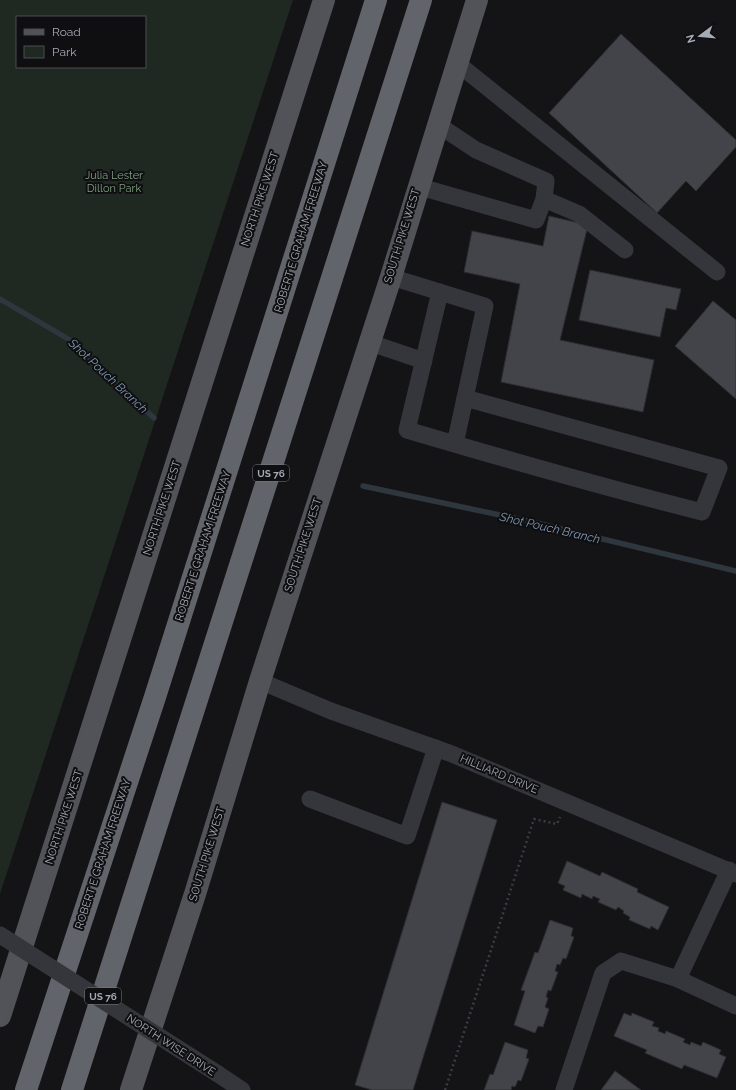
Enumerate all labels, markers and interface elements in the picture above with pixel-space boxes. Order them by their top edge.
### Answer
legend [16,16,146,68]
north arrow [680,16,720,56]
text: Road [52,25,81,39]
text: N [683,33,698,44]
text: Park [52,45,77,59]
street label: NORTH PIKE WEST [239,150,282,248]
street label: ROBERT E GRAHAM FREEWAY [272,160,330,314]
park label: Julia Lester Dillon Park [85,169,143,195]
street label: SOUTH PIKE WEST [381,187,423,285]
water label: Shot Pouch Branch [65,335,151,416]
street label: NORTH PIKE WEST [141,459,184,557]
road number: US 76 [253,465,289,481]
street label: ROBERT E GRAHAM FREEWAY [173,469,233,623]
street label: SOUTH PIKE WEST [282,496,324,594]
water label: Shot Pouch Branch [497,509,602,546]
street label: HILLIARD DRIVE [458,752,540,796]
street label: NORTH PIKE WEST [43,768,86,866]
street label: ROBERT E GRAHAM FREEWAY [73,777,133,931]
street label: SOUTH PIKE WEST [186,805,228,903]
road number: US 76 [85,988,121,1004]
street label: NORTH WISE DRIVE [124,1011,218,1079]

